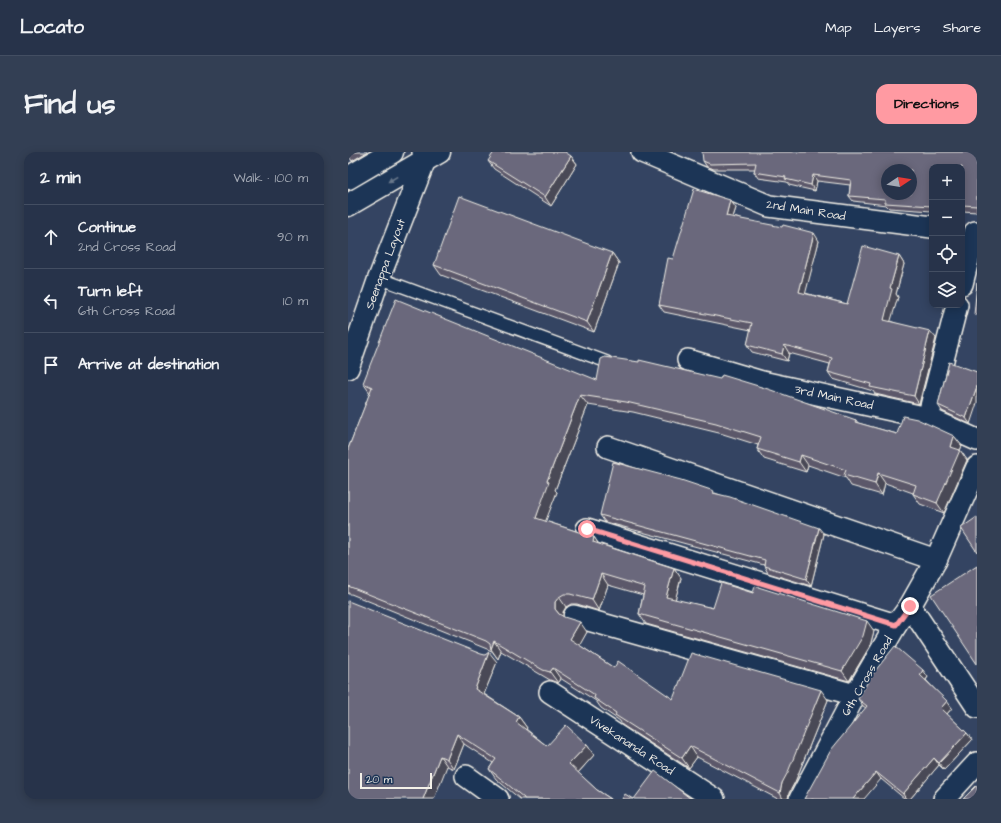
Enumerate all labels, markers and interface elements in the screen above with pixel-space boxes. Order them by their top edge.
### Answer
text: Locato [20,14,84,41]
text: Map [825,18,852,38]
text: Layers [874,18,921,38]
text: Share [943,18,981,38]
button: Directions [876,84,977,124]
text: Find us [24,85,115,124]
north arrow [881,164,917,200]
map controls [929,164,965,308]
button: + [929,164,965,200]
text: 2 min [40,166,81,190]
text: Walk · 100 m [234,169,308,187]
one-way arrow [387,175,399,182]
street label: 2nd Main Road [765,196,847,225]
button: − [929,200,965,236]
street label: Seenappa Layout [361,216,411,312]
text: Continue [78,217,136,238]
icon: ahead [40,226,62,248]
text: 90 m [277,228,308,246]
button: locate [929,236,965,272]
text: 2nd Cross Road [78,238,176,256]
button: layers [929,272,965,308]
text: Turn left [78,281,142,302]
icon: left [40,290,62,312]
text: 10 m [283,292,308,310]
text: 6th Cross Road [78,302,175,320]
icon: arrive [40,354,62,376]
text: Arrive at destination [78,354,219,375]
street label: 3rd Main Road [793,381,875,414]
route start [578,520,596,538]
route end [901,597,919,615]
street label: 6th Cross Road [838,633,897,719]
street label: Vivekananda Road [586,712,678,779]
scale bar [360,771,432,790]
text: 20 m [366,772,392,787]

